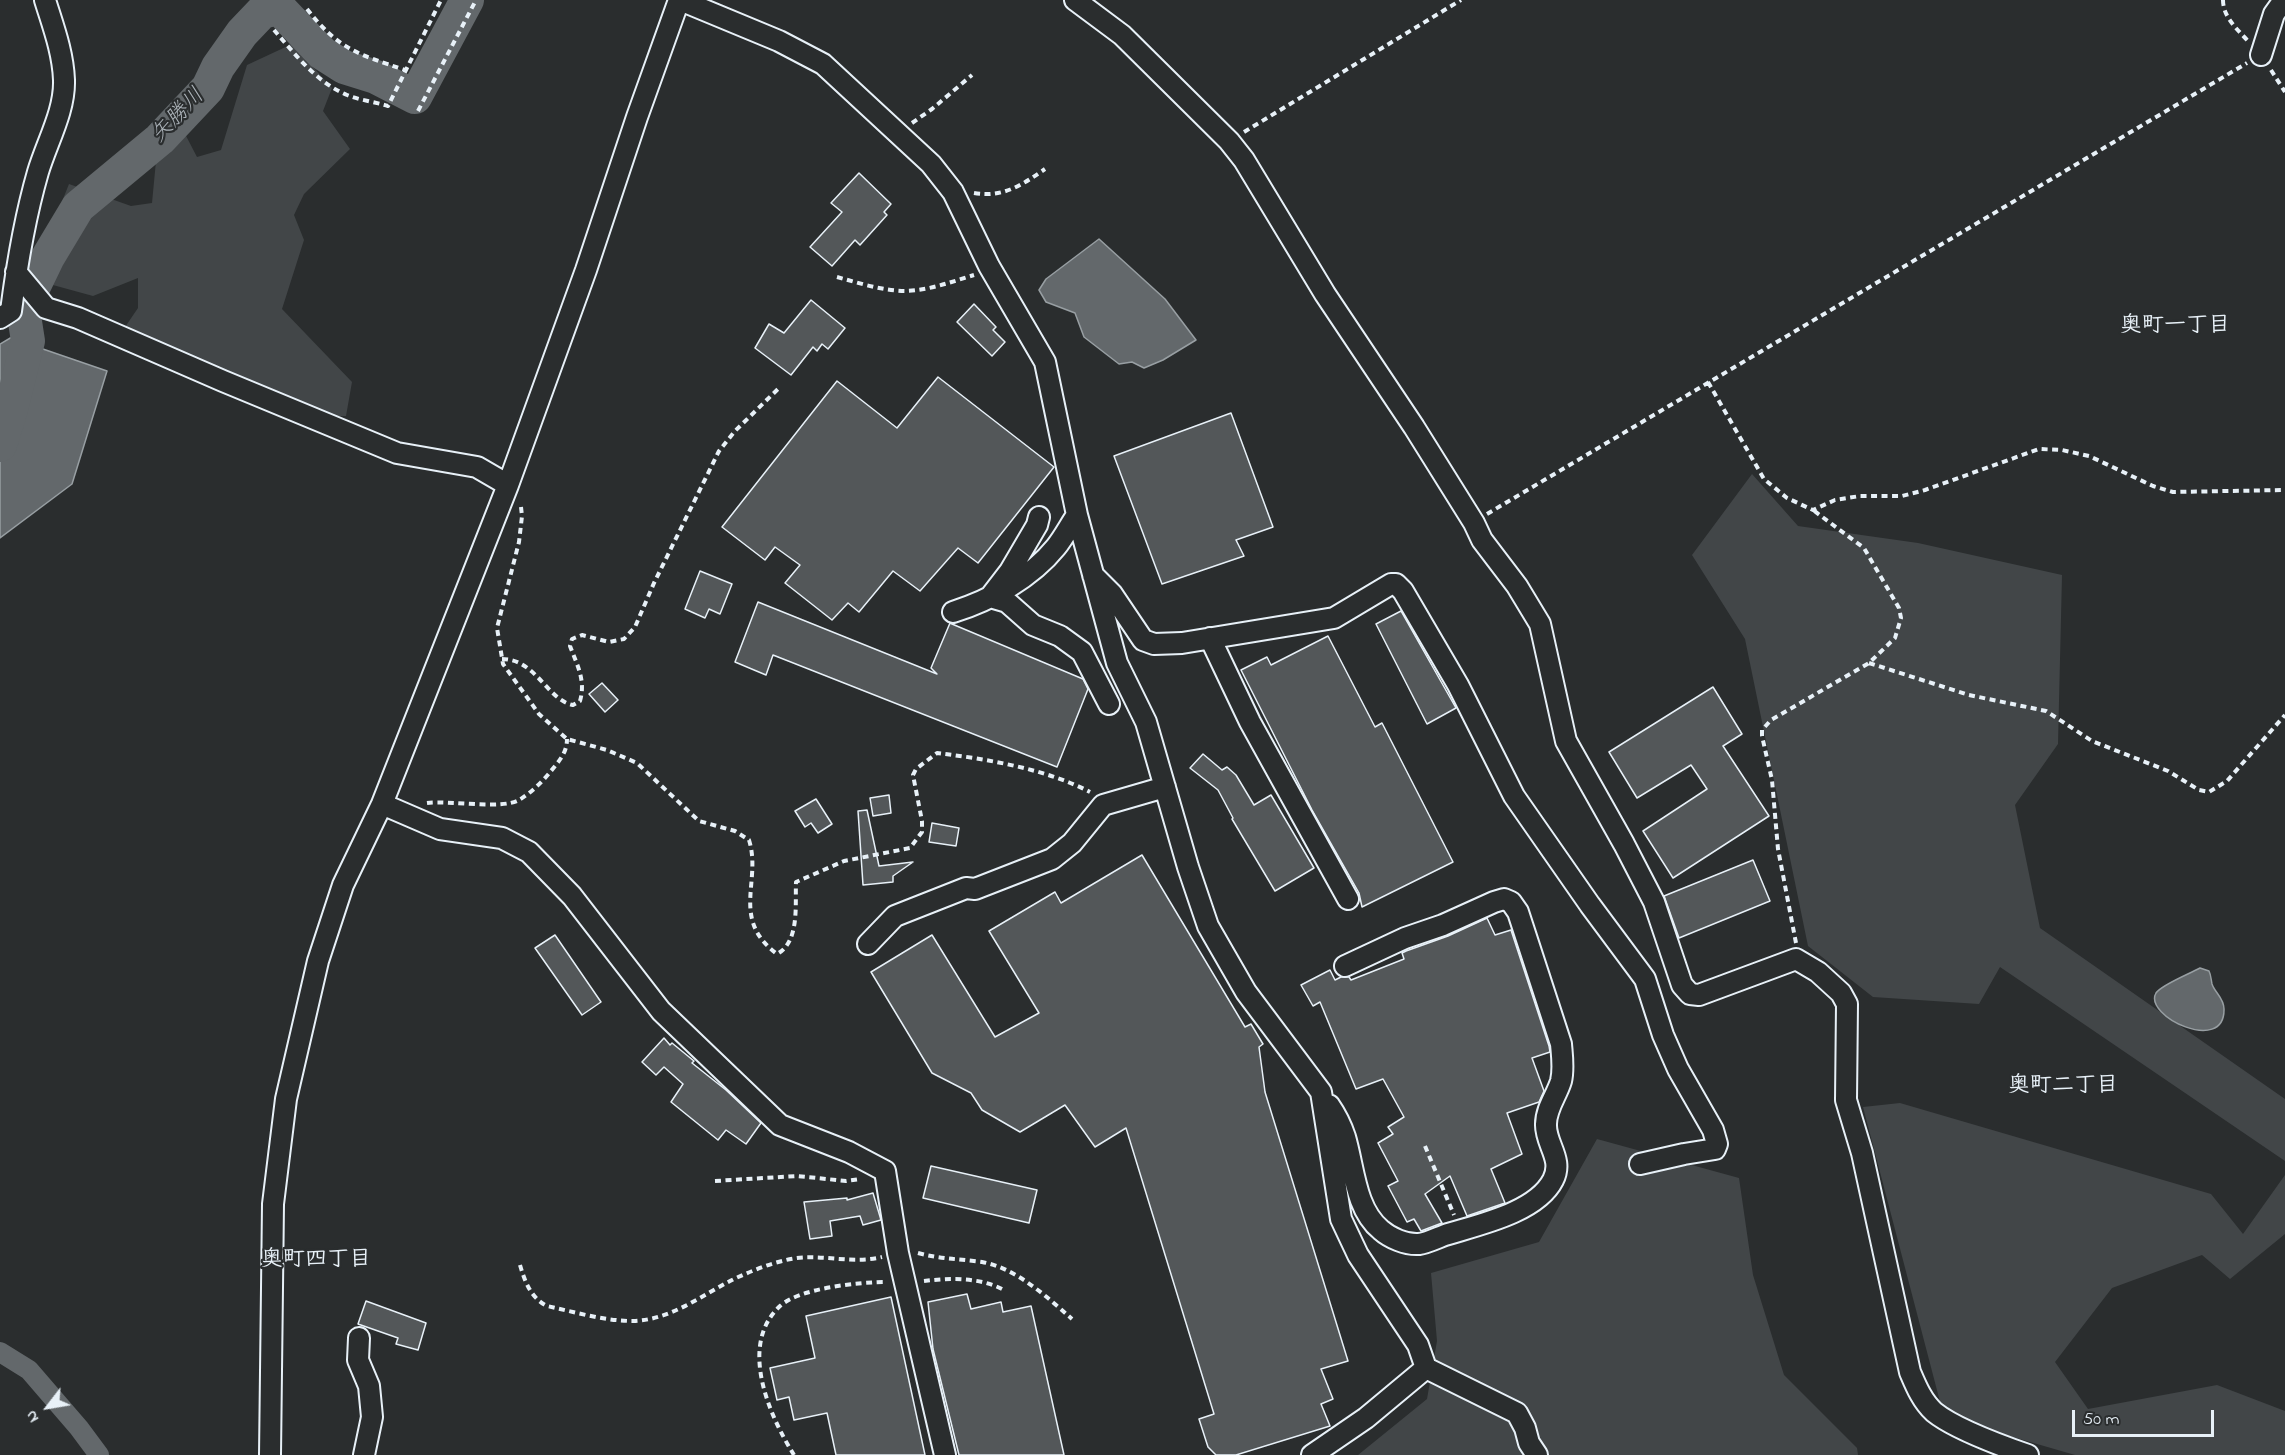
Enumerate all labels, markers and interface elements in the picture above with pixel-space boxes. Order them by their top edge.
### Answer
water label: 矢勝川 [147,84,211,150]
district label: 奥町一丁目 [2120,314,2230,340]
district label: 奥町二丁目 [2008,1074,2118,1100]
district label: 奥町四丁目 [261,1248,371,1274]
north arrow [18,1377,78,1437]
scale bar [2075,1398,2218,1436]
text: N [20,1405,46,1427]
text: 50 m [2083,1407,2120,1433]

